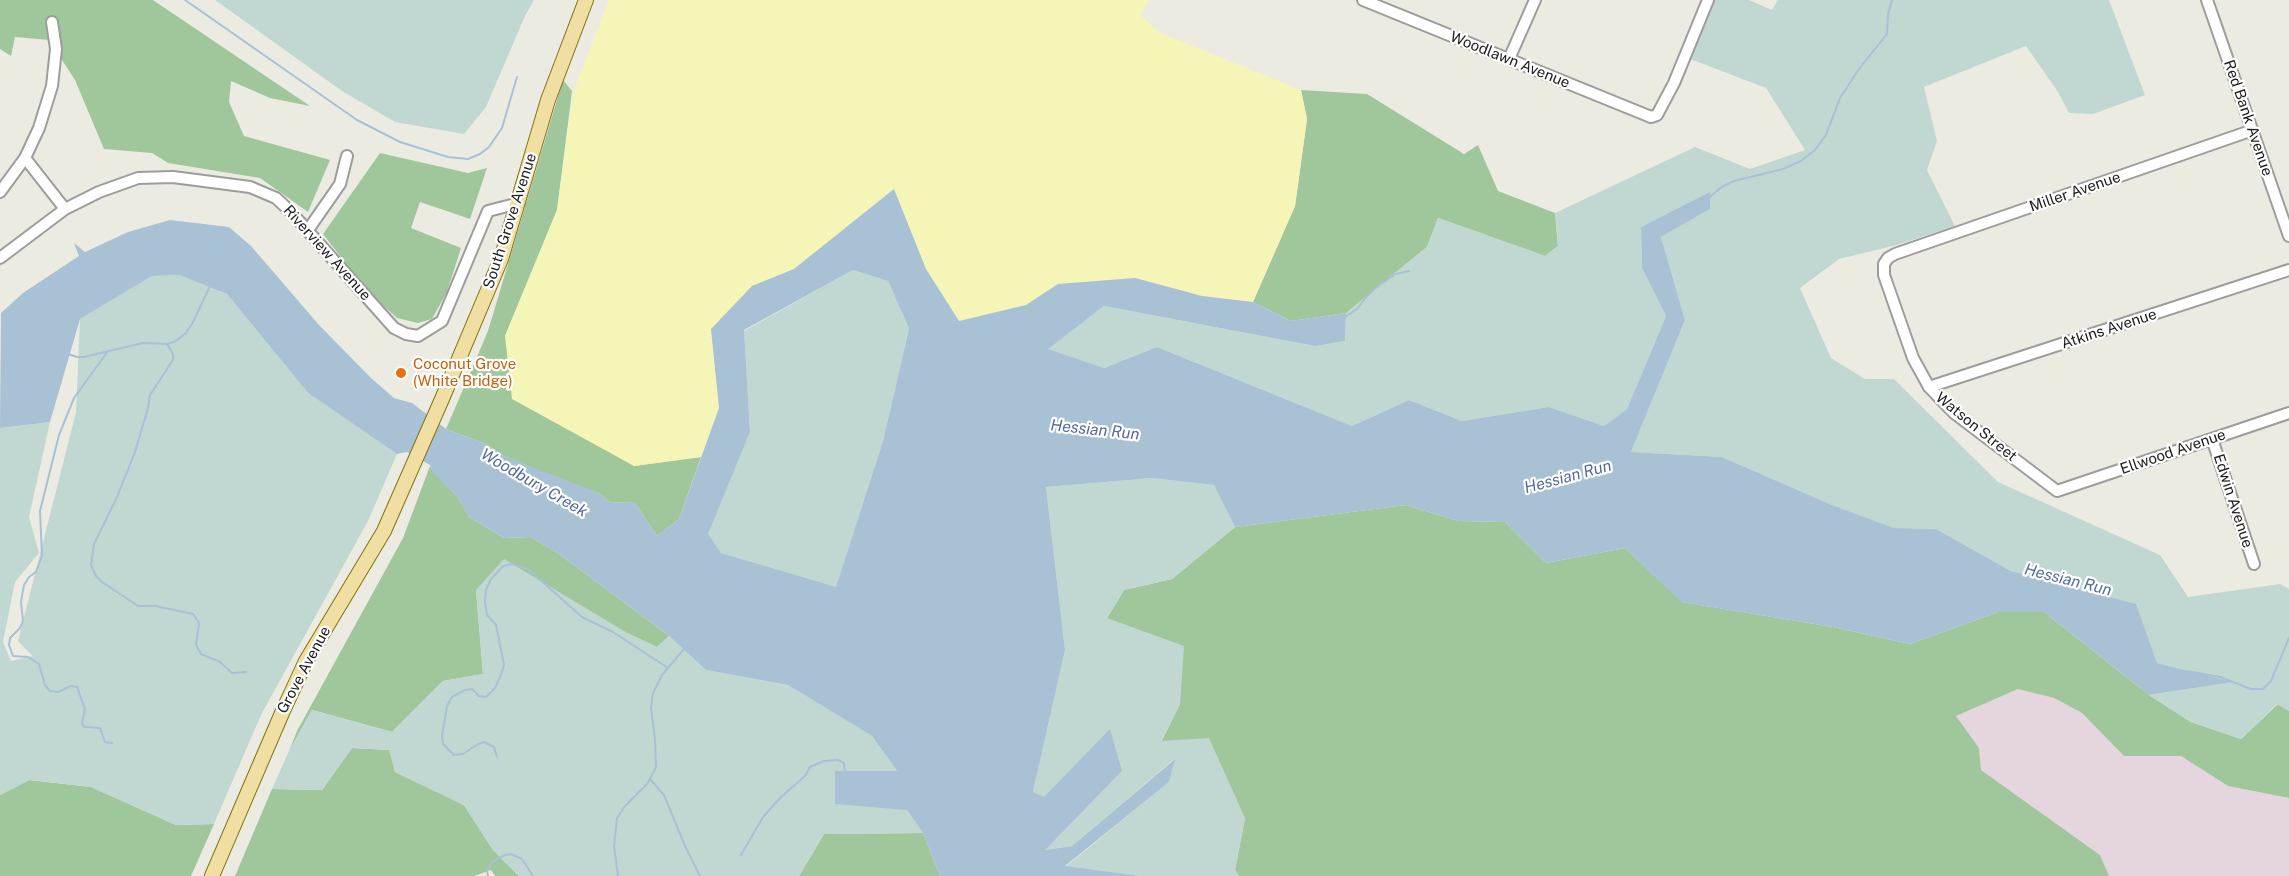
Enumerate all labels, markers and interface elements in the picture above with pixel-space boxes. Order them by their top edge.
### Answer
street label: Woodlawn Avenue [1447,28,1573,92]
street label: Red Bank Avenue [2220,58,2276,178]
street label: South Grove Avenue [480,151,540,291]
street label: Miller Avenue [2027,168,2123,216]
street label: Riverview Avenue [279,202,375,304]
street label: Atkins Avenue [2059,305,2159,353]
place label: Coconut Grove (White Bridge) [413,355,516,390]
marker: Coconut Grove (White Bridge) [394,366,408,380]
street label: Watson Street [1932,389,2020,465]
water label: Hessian Run [1050,416,1140,444]
street label: Ellwood Avenue [2118,426,2228,478]
water label: Woodbury Creek [477,445,591,521]
street label: Edwin Avenue [2209,452,2257,550]
water label: Hessian Run [1522,456,1614,498]
water label: Hessian Run [2022,560,2114,600]
street label: Grove Avenue [273,623,335,717]

